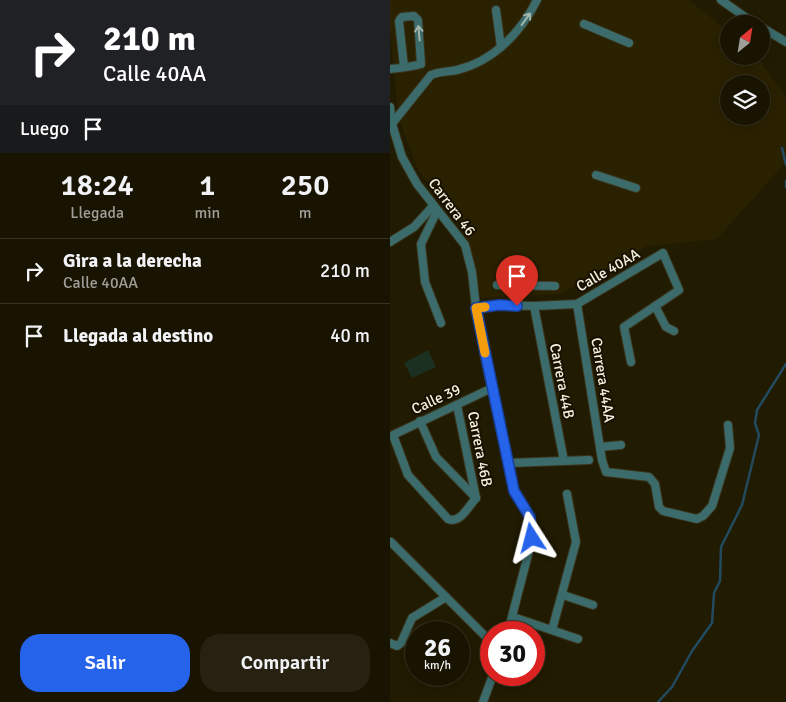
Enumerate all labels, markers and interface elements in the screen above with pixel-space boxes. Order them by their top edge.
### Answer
one-way arrow [521,12,531,26]
north arrow [720,15,770,65]
map controls [720,15,770,125]
text: 210 m [103,17,196,60]
icon: right [20,20,85,85]
one-way arrow [414,25,424,41]
text: Calle 40AA [103,60,206,87]
button: layers [720,75,770,125]
icon: arrive [79,115,107,143]
text: Luego [20,117,69,141]
text: 18:24 [61,167,134,204]
text: 1 [199,167,215,204]
text: 250 [281,167,329,204]
street label: Carrera 46 [425,175,479,239]
text: Llegada [70,203,124,223]
text: min [194,203,220,223]
text: m [299,203,311,223]
street label: Calle 40AA [573,245,643,295]
text: Gira a la derecha [63,249,202,273]
pin [496,255,538,306]
icon: right [20,257,48,285]
text: 210 m [320,259,370,283]
icon: arrive [503,262,531,290]
text: Calle 40AA [63,273,138,293]
icon: arrive [20,322,48,350]
text: Llegada al destino [63,324,213,348]
text: 40 m [330,324,370,348]
street label: Carrera 44AA [587,336,619,424]
street label: Carrera 44B [546,342,578,420]
street label: Calle 39 [409,380,463,418]
street label: Carrera 46B [464,410,496,488]
position arrow [505,511,557,563]
speed limit sign: 30 [480,621,545,686]
text: 26 [424,632,451,663]
button: Salir [20,634,190,692]
button: Compartir [200,634,370,692]
text: km/h [424,658,451,673]

